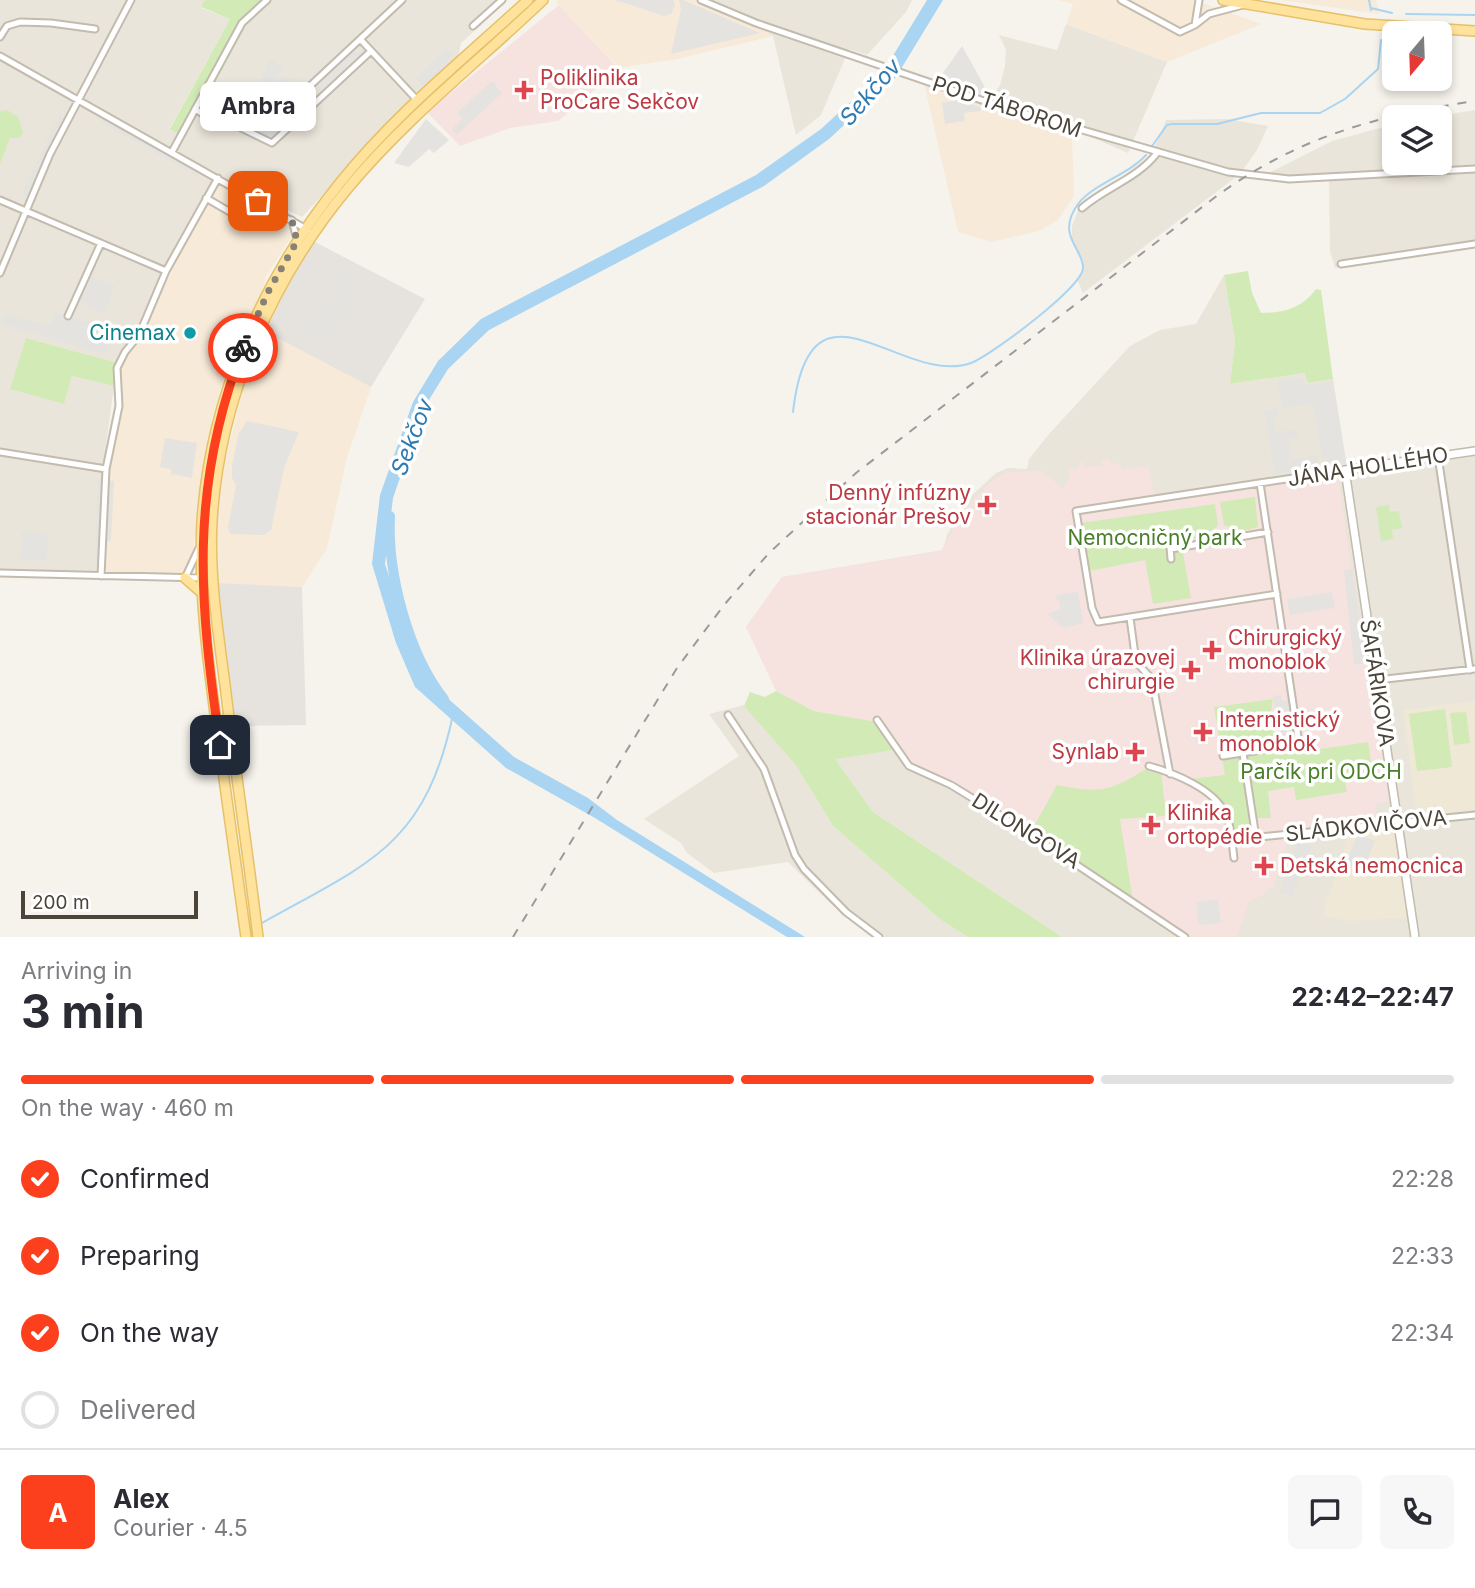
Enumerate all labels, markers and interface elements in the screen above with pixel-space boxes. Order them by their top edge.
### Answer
north arrow [1382,21,1452,91]
map controls [1382,21,1452,175]
water label: Sekčov [833,52,907,131]
place label: Poliklinika ProCare Sekčov [540,65,699,114]
street label: POD TÁBOROM [930,70,1085,142]
marker: Poliklinika ProCare Sekčov [514,80,534,100]
callout: Ambra [200,82,316,131]
text: Ambra [220,92,296,120]
button: layers [1382,105,1452,175]
pin [228,171,288,231]
icon: bag [239,182,277,220]
courier [208,313,278,383]
place label: Cinemax [89,320,176,345]
marker: Cinemax [182,325,198,341]
icon: bike [224,329,262,367]
water label: Sekčov [385,394,440,479]
street label: JÁNA HOLLÉHO [1286,441,1450,492]
place label: Denný infúzny stacionár Prešov [805,480,971,529]
marker: Denný infúzny stacionár Prešov [977,495,997,515]
park label: Nemocničný park [1068,525,1243,550]
street label: ŠAFÁRIKOVA [1355,617,1401,748]
place label: Chirurgický monoblok [1228,625,1342,674]
marker: Chirurgický monoblok [1202,640,1222,660]
place label: Klinika úrazovej chirurgie [1020,645,1175,694]
marker: Klinika úrazovej chirurgie [1181,660,1201,680]
place label: Internistický monoblok [1219,707,1340,756]
pin [190,715,250,775]
marker: Internistický monoblok [1193,722,1213,742]
icon: home [201,726,239,764]
place label: Synlab [1052,739,1119,764]
marker: Synlab [1125,742,1145,762]
park label: Parčík pri ODCH [1240,759,1402,784]
street label: DILONGOVA [968,788,1085,874]
place label: Klinika ortopédie [1167,800,1262,849]
street label: SLÁDKOVIČOVA [1284,804,1448,846]
marker: Klinika ortopédie [1141,815,1161,835]
place label: Detská nemocnica [1280,853,1464,878]
marker: Detská nemocnica [1254,856,1274,876]
scale bar [21,888,198,920]
text: 200 m [32,891,90,914]
text: Arriving in [21,957,132,985]
text: 22:42–22:47 [1291,981,1454,1012]
text: 3 min [21,983,145,1039]
text: On the way · 460 m [21,1094,234,1122]
icon: check [21,1160,59,1198]
text: Confirmed [80,1163,210,1194]
text: 22:28 [1391,1165,1454,1193]
icon: check [21,1237,59,1275]
text: Preparing [80,1240,200,1271]
text: 22:33 [1391,1242,1454,1270]
icon: check [21,1314,59,1352]
text: On the way [80,1317,219,1348]
text: 22:34 [1390,1319,1454,1347]
text: Delivered [80,1394,196,1425]
button: chat [1288,1475,1362,1549]
button: phone [1380,1475,1454,1549]
text: Alex [113,1483,170,1514]
text: A [48,1497,68,1528]
text: Courier · 4.5 [113,1514,248,1542]

